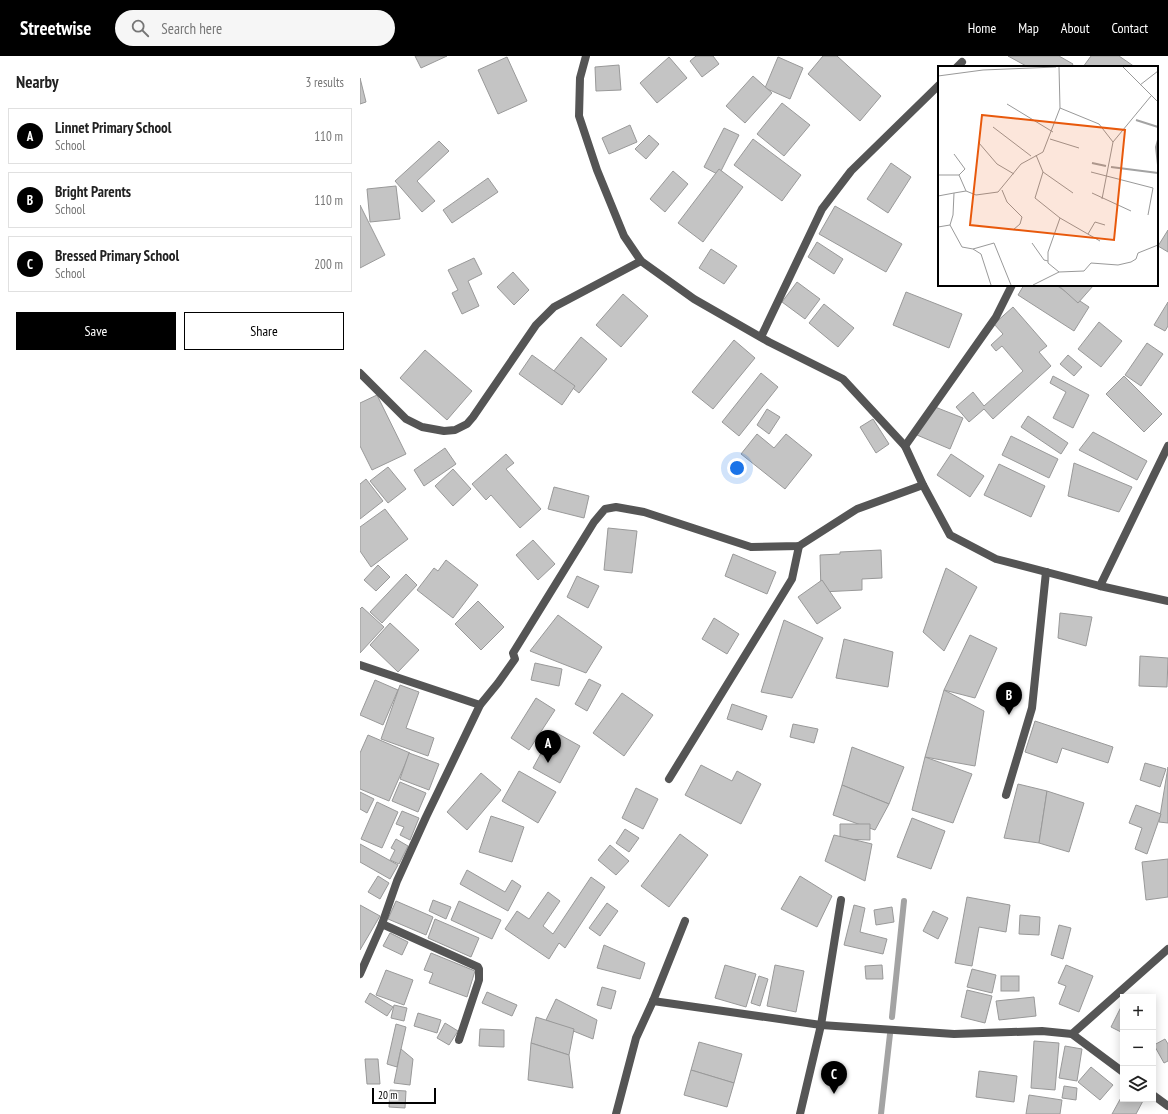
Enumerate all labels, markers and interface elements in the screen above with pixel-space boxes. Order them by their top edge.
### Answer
search box [115,10,395,46]
text: Streetwise [20,16,91,40]
icon: search [129,17,151,39]
text: Search here [161,19,222,38]
text: Home [968,19,996,37]
text: Map [1018,19,1039,37]
text: About [1061,19,1090,37]
text: Contact [1112,19,1148,37]
inset map [938,66,1158,286]
text: Nearby [16,71,59,93]
text: 3 results [305,74,344,91]
text: Linnet Primary School [55,118,171,137]
text: A [27,128,33,145]
text: 110 m [314,128,343,145]
text: School [55,137,85,154]
text: Bright Parents [55,182,131,201]
text: B [27,192,33,209]
text: 110 m [314,192,343,209]
text: School [55,201,85,218]
text: Bressed Primary School [55,246,179,265]
text: C [27,256,33,273]
text: 200 m [314,256,343,273]
text: School [55,265,85,282]
button: Save [16,312,176,350]
button: Share [184,312,344,350]
your location [727,458,747,478]
pin: B [996,682,1022,715]
pin: A [535,730,561,763]
map controls [1120,994,1156,1102]
button: + [1120,994,1156,1030]
button: − [1120,1030,1156,1066]
pin: C [821,1061,847,1094]
button: layers [1120,1066,1156,1102]
scale bar [372,1086,436,1105]
text: 20 m [378,1088,397,1102]

